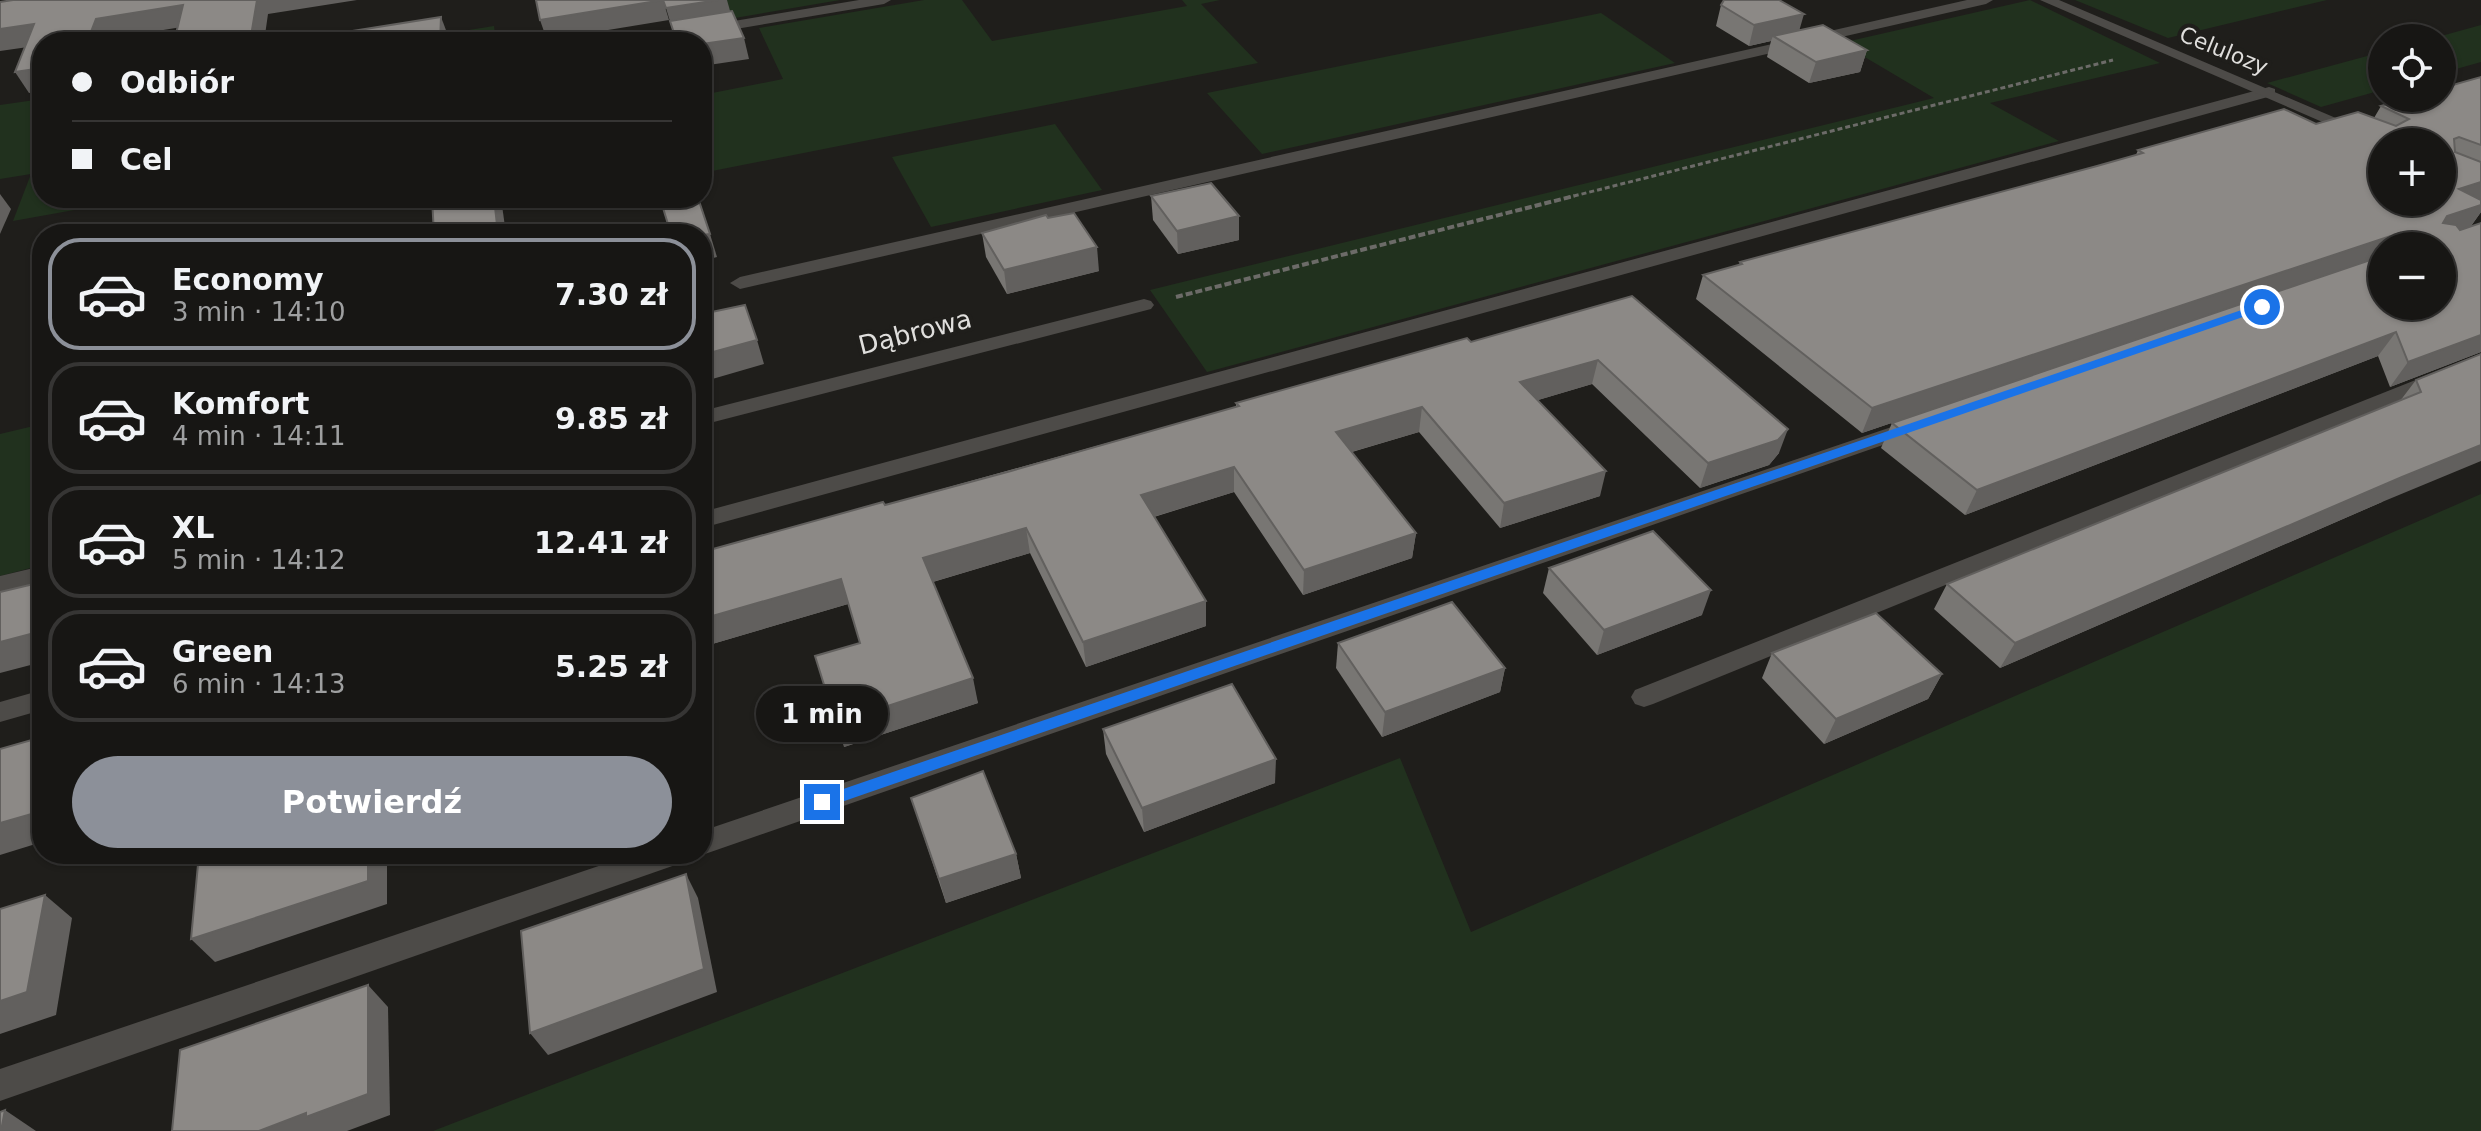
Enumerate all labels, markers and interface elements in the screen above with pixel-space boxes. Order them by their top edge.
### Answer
street label: Celulozy [2176,21,2272,79]
map controls [2368,24,2456,320]
button: locate [2368,24,2456,112]
text: Odbiór [120,65,234,100]
button: + [2368,128,2456,216]
text: Cel [120,142,173,177]
button: − [2368,232,2456,320]
icon: car [76,258,148,330]
text: Economy [172,262,324,297]
text: 7.30 zł [555,277,668,312]
route start [2244,289,2280,325]
text: 3 min · 14:10 [172,297,346,327]
street label: Dąbrowa [855,303,975,361]
icon: car [76,382,148,454]
text: Komfort [172,386,309,421]
text: 9.85 zł [555,401,668,436]
text: 4 min · 14:11 [172,421,346,451]
icon: car [76,506,148,578]
text: XL [172,510,214,545]
text: 12.41 zł [534,525,668,560]
text: 5 min · 14:12 [172,545,346,575]
icon: car [76,630,148,702]
text: Green [172,634,273,669]
text: 5.25 zł [555,649,668,684]
text: 6 min · 14:13 [172,669,346,699]
callout: 1 min [756,686,888,742]
text: 1 min [781,699,863,729]
button: Potwierdź [72,756,672,848]
route end [804,784,840,820]

